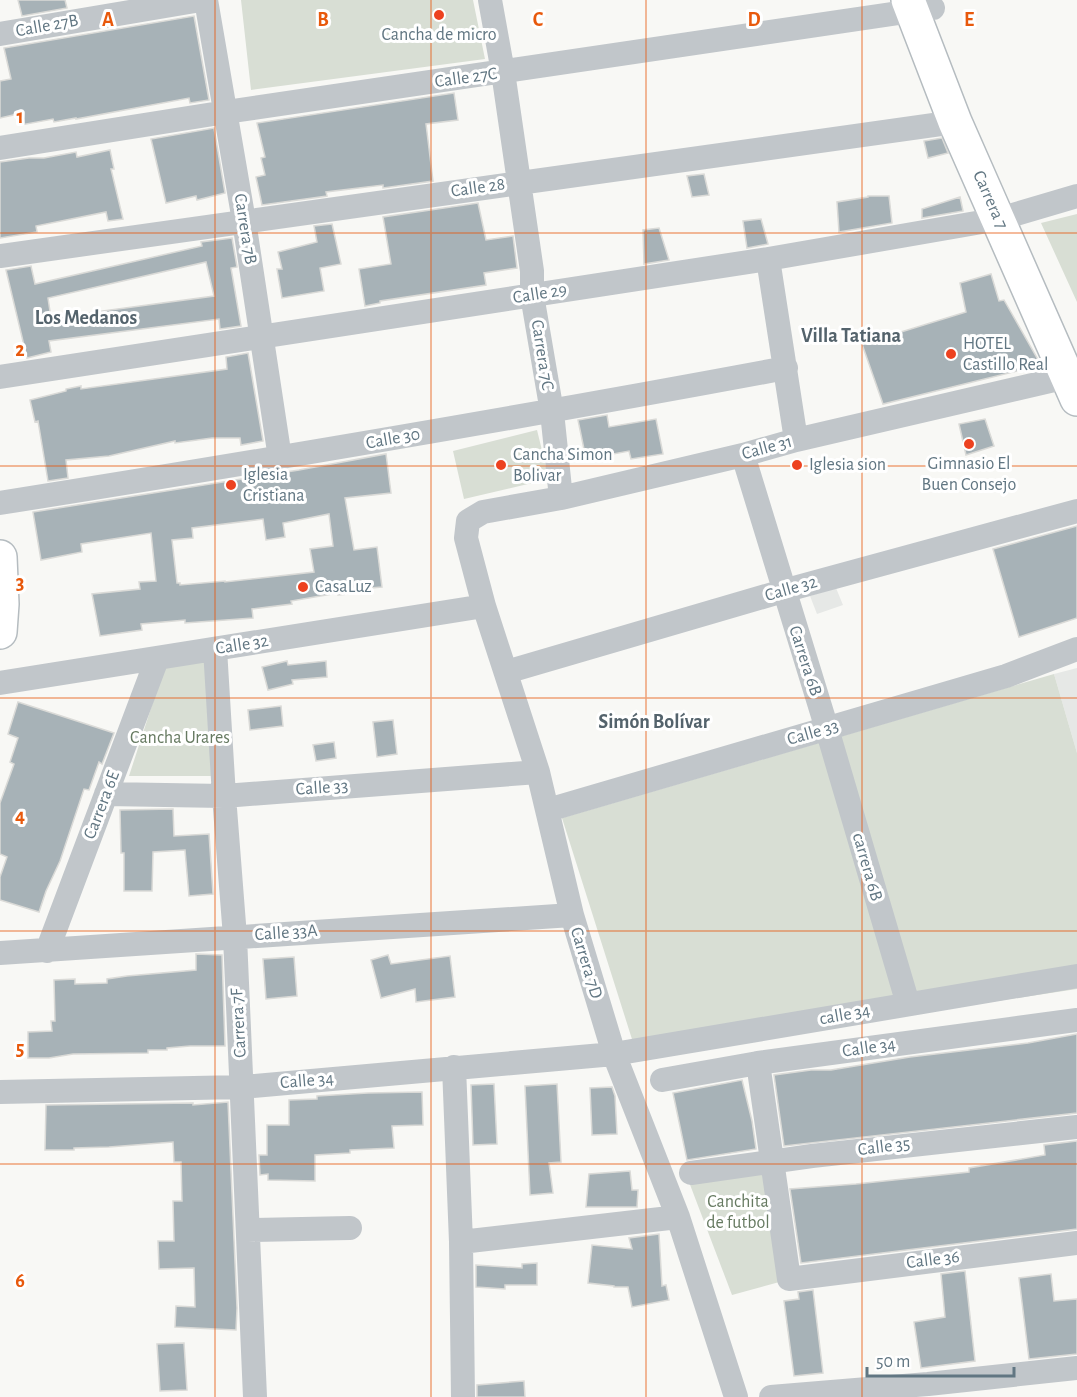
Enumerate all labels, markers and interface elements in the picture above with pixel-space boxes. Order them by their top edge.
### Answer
marker: Cancha de micro [432,8,446,22]
text: A [102,10,114,30]
text: B [317,10,329,30]
text: C [533,10,544,30]
text: D [747,10,761,30]
text: E [964,10,974,30]
street label: Calle 27B [14,12,80,40]
place label: Cancha de micro [381,26,497,44]
street label: Calle 27C [434,65,498,91]
text: 1 [16,107,24,127]
street label: Carrera 7 [969,168,1011,232]
street label: Calle 28 [450,175,506,201]
street label: Carrera 7B [231,192,259,266]
street label: Calle 29 [512,281,568,307]
district label: Los Medanos [35,308,137,328]
street label: Carrera 7C [528,318,556,392]
district label: Villa Tatiana [801,326,901,346]
place label: HOTEL Castillo Real [963,335,1049,374]
text: 2 [15,340,25,360]
marker: HOTEL Castillo Real [944,347,958,361]
street label: Calle 30 [364,425,422,453]
street label: Calle 31 [740,433,794,463]
marker: Gimnasio El Buen Consejo [962,437,976,451]
place label: Cancha Simon Bolivar [513,446,613,485]
place label: Gimnasio El Buen Consejo [922,455,1017,494]
place label: Iglesia sion [809,456,886,474]
marker: Cancha Simon Bolivar [494,458,508,472]
marker: Iglesia sion [790,458,804,472]
place label: Iglesia Cristiana [243,466,305,505]
marker: Iglesia Cristiana [224,478,238,492]
text: 3 [16,573,24,593]
street label: Calle 32 [763,573,819,605]
place label: CasaLuz [315,578,372,596]
marker: CasaLuz [296,580,310,594]
street label: Carrera 6B [785,624,825,698]
street label: Calle 32 [214,632,270,658]
district label: Simón Bolívar [598,712,710,732]
street label: Calle 33 [785,717,841,749]
park label: Cancha Urares [130,729,230,747]
street label: Carrera 6E [81,768,123,842]
street label: Calle 33 [295,777,349,799]
text: 4 [15,806,25,826]
street label: carrera 6B [849,831,885,903]
street label: Calle 33A [254,922,319,944]
street label: Carrera 7D [567,925,605,1001]
street label: Carrera 7F [228,988,250,1058]
street label: calle 34 [818,1002,872,1028]
street label: Calle 34 [841,1035,897,1061]
text: 5 [16,1039,24,1059]
street label: Calle 34 [279,1070,335,1092]
street label: Calle 35 [857,1135,911,1159]
park label: Canchita de futbol [706,1193,770,1232]
street label: Calle 36 [905,1248,961,1272]
text: 6 [15,1271,25,1291]
scale bar [867,1340,1014,1378]
text: 50 m [876,1353,910,1371]

